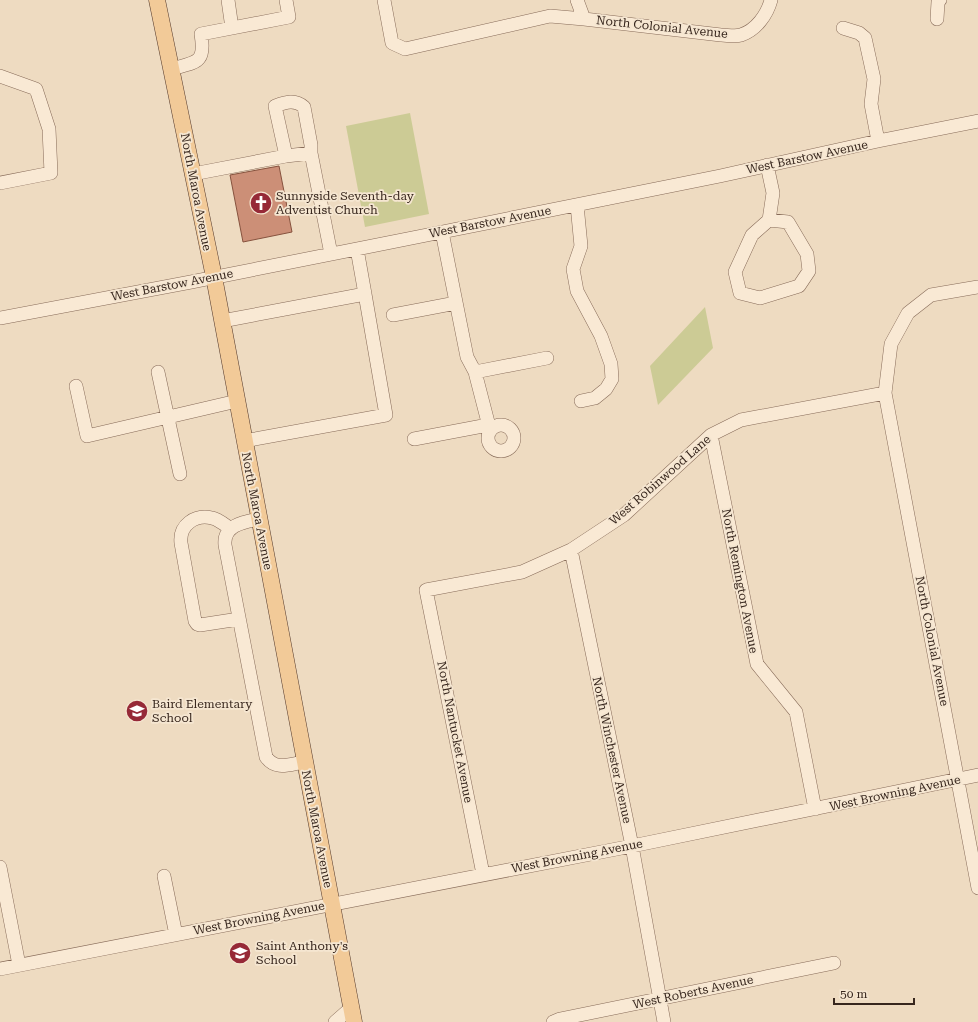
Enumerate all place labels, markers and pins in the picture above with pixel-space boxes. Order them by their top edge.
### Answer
place label: Sunnyside Seventh-day Adventist Church [276,189,415,217]
church icon: Sunnyside Seventh-day Adventist Church [248,190,274,216]
place label: Baird Elementary School [152,697,253,725]
school or university icon: Baird Elementary School [124,698,150,724]
place label: Saint Anthony's School [256,939,348,967]
school or university icon: Saint Anthony's School [227,940,253,966]

